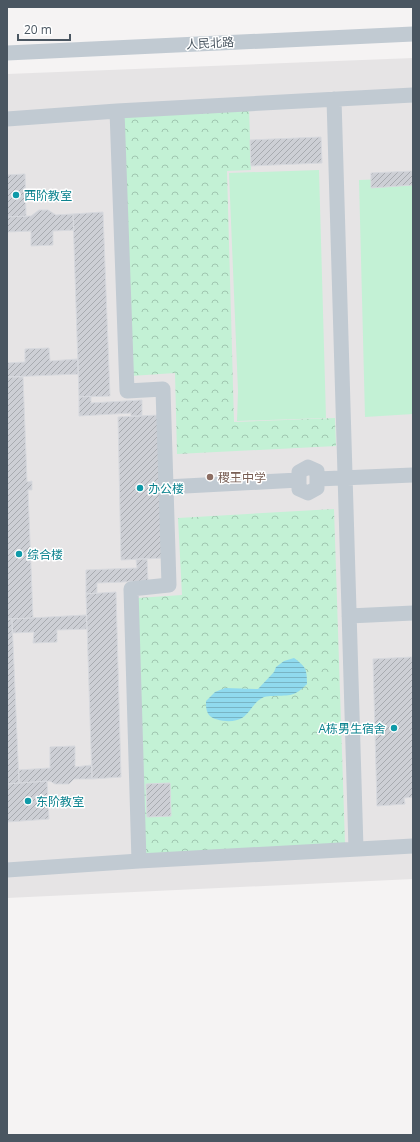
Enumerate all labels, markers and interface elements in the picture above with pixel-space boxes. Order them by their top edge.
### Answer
scale bar [18,16,70,42]
text: 20 m [24,21,52,38]
street label: 人民北路 [186,33,234,53]
place label: 西阶教室 [24,187,72,204]
marker: 西阶教室 [11,190,21,200]
place label: 稷王中学 [218,469,266,486]
marker: 稷王中学 [205,472,215,482]
place label: 办公楼 [148,480,184,497]
marker: 办公楼 [135,483,145,493]
place label: 综合楼 [27,546,63,563]
marker: 综合楼 [14,549,24,559]
place label: A栋男生宿舍 [318,720,386,737]
marker: A栋男生宿舍 [389,723,399,733]
place label: 东阶教室 [36,793,84,810]
marker: 东阶教室 [23,796,33,806]

